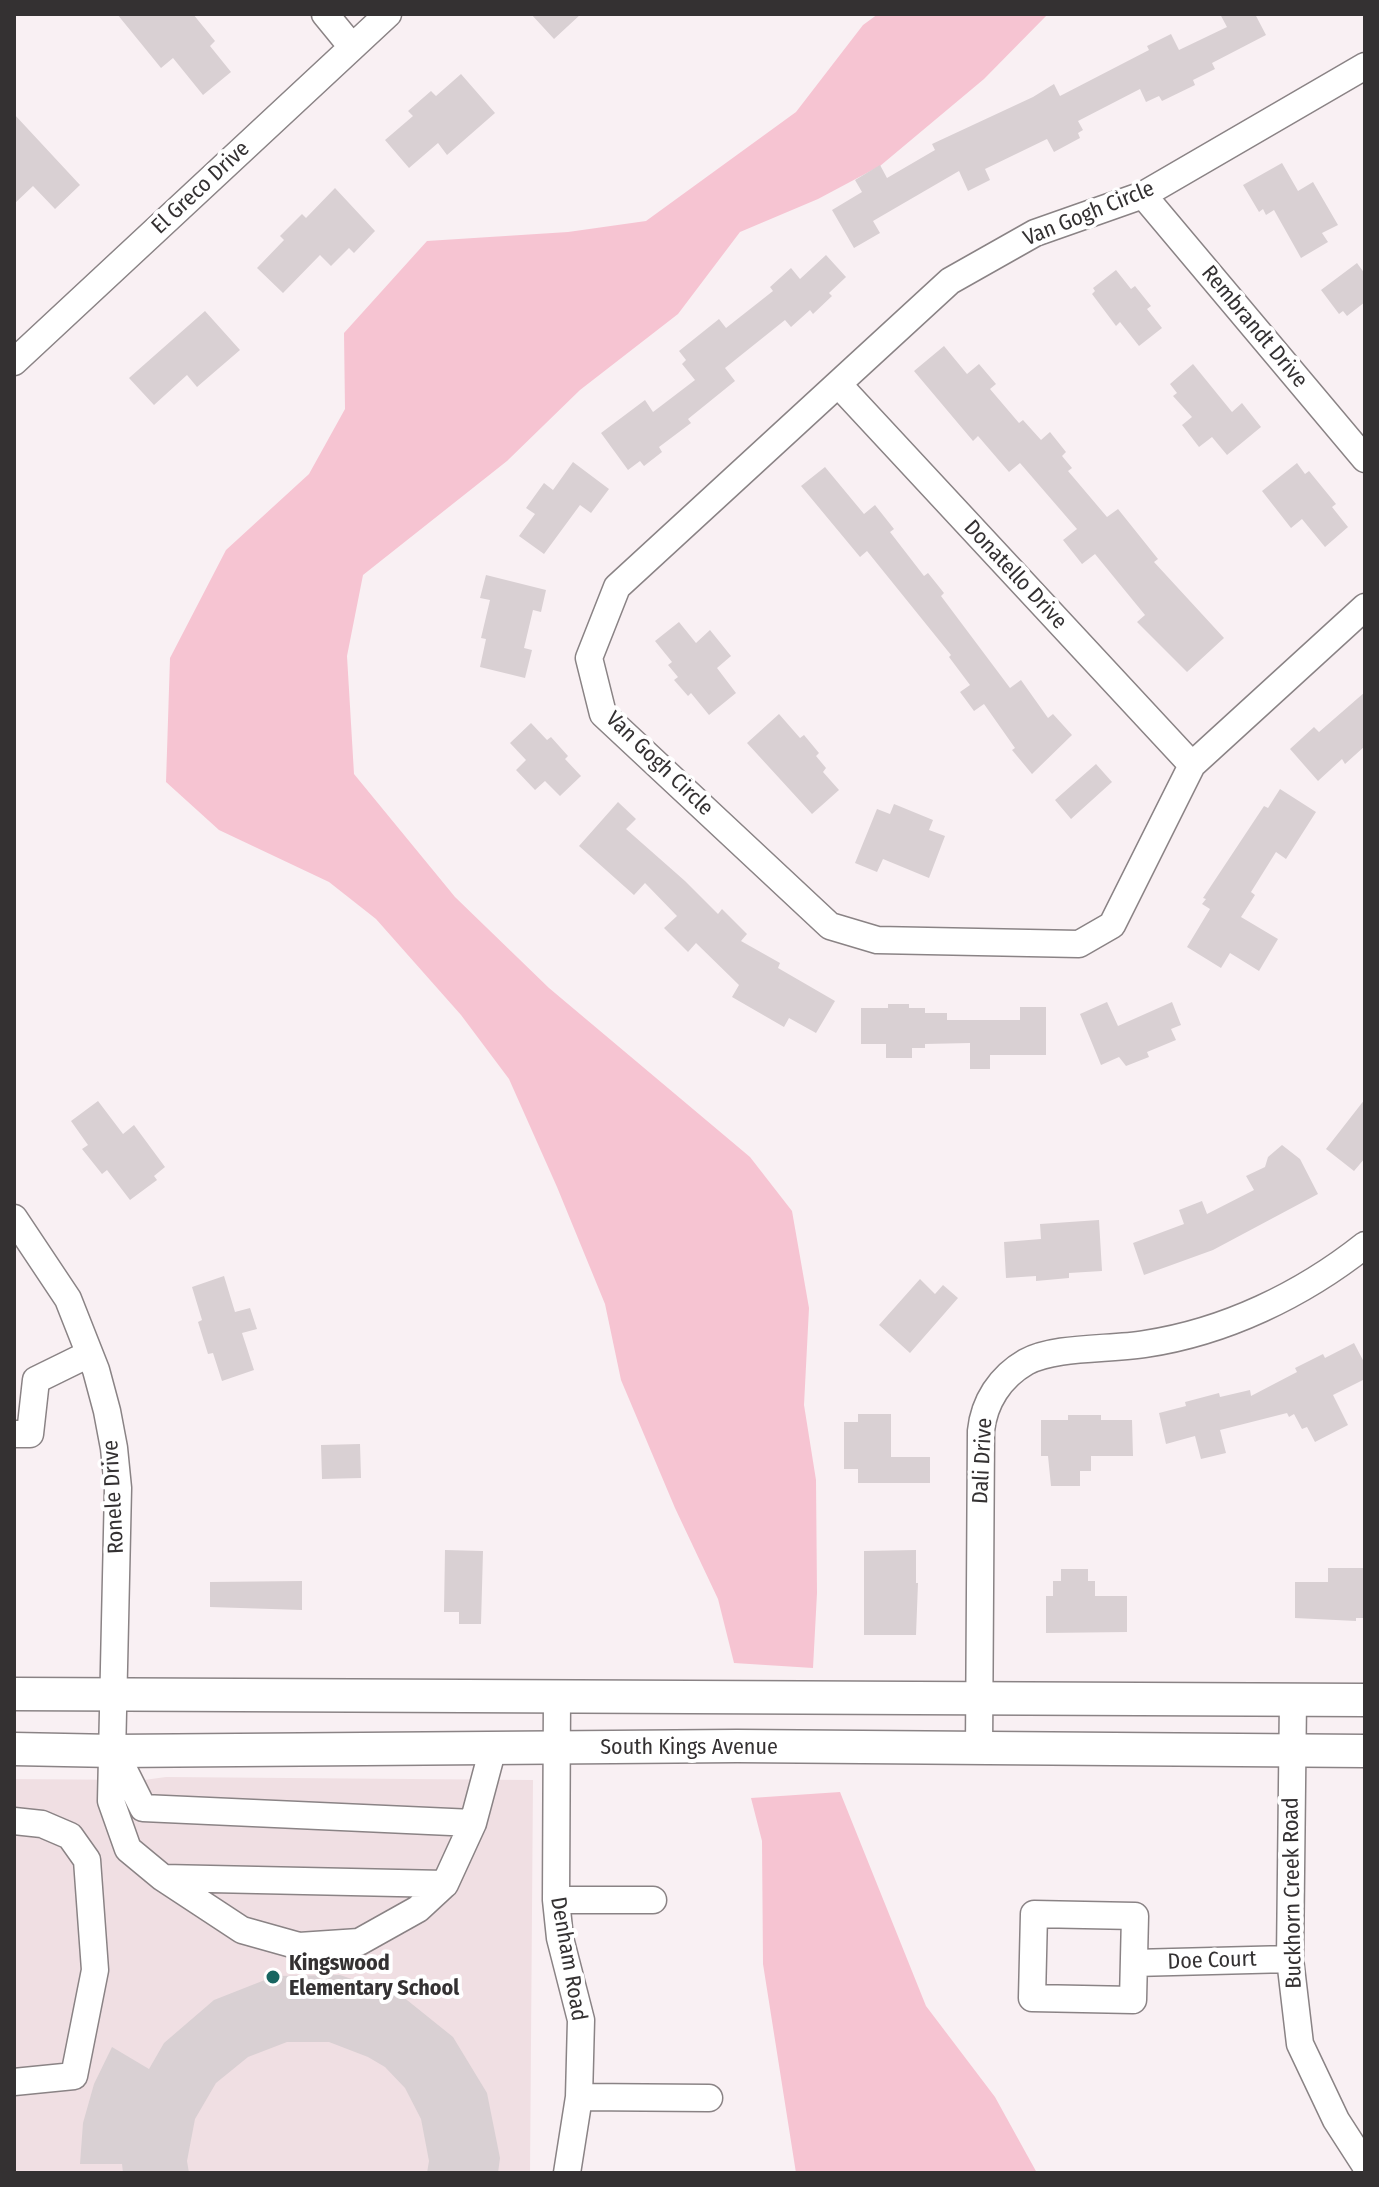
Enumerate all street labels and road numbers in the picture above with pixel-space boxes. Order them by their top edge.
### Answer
street label: El Greco Drive [147,136,255,240]
street label: Van Gogh Circle [1020,176,1158,252]
street label: Rembrandt Drive [1195,261,1313,393]
street label: Donatello Drive [958,515,1072,635]
street label: Van Gogh Circle [600,706,718,822]
street label: Dali Drive [968,1417,998,1505]
street label: Ronele Drive [98,1439,130,1555]
street label: South Kings Avenue [600,1735,778,1761]
street label: Buckhorn Creek Road [1278,1797,1308,1989]
street label: Denham Road [544,1895,592,2023]
street label: Doe Court [1167,1946,1257,1976]

